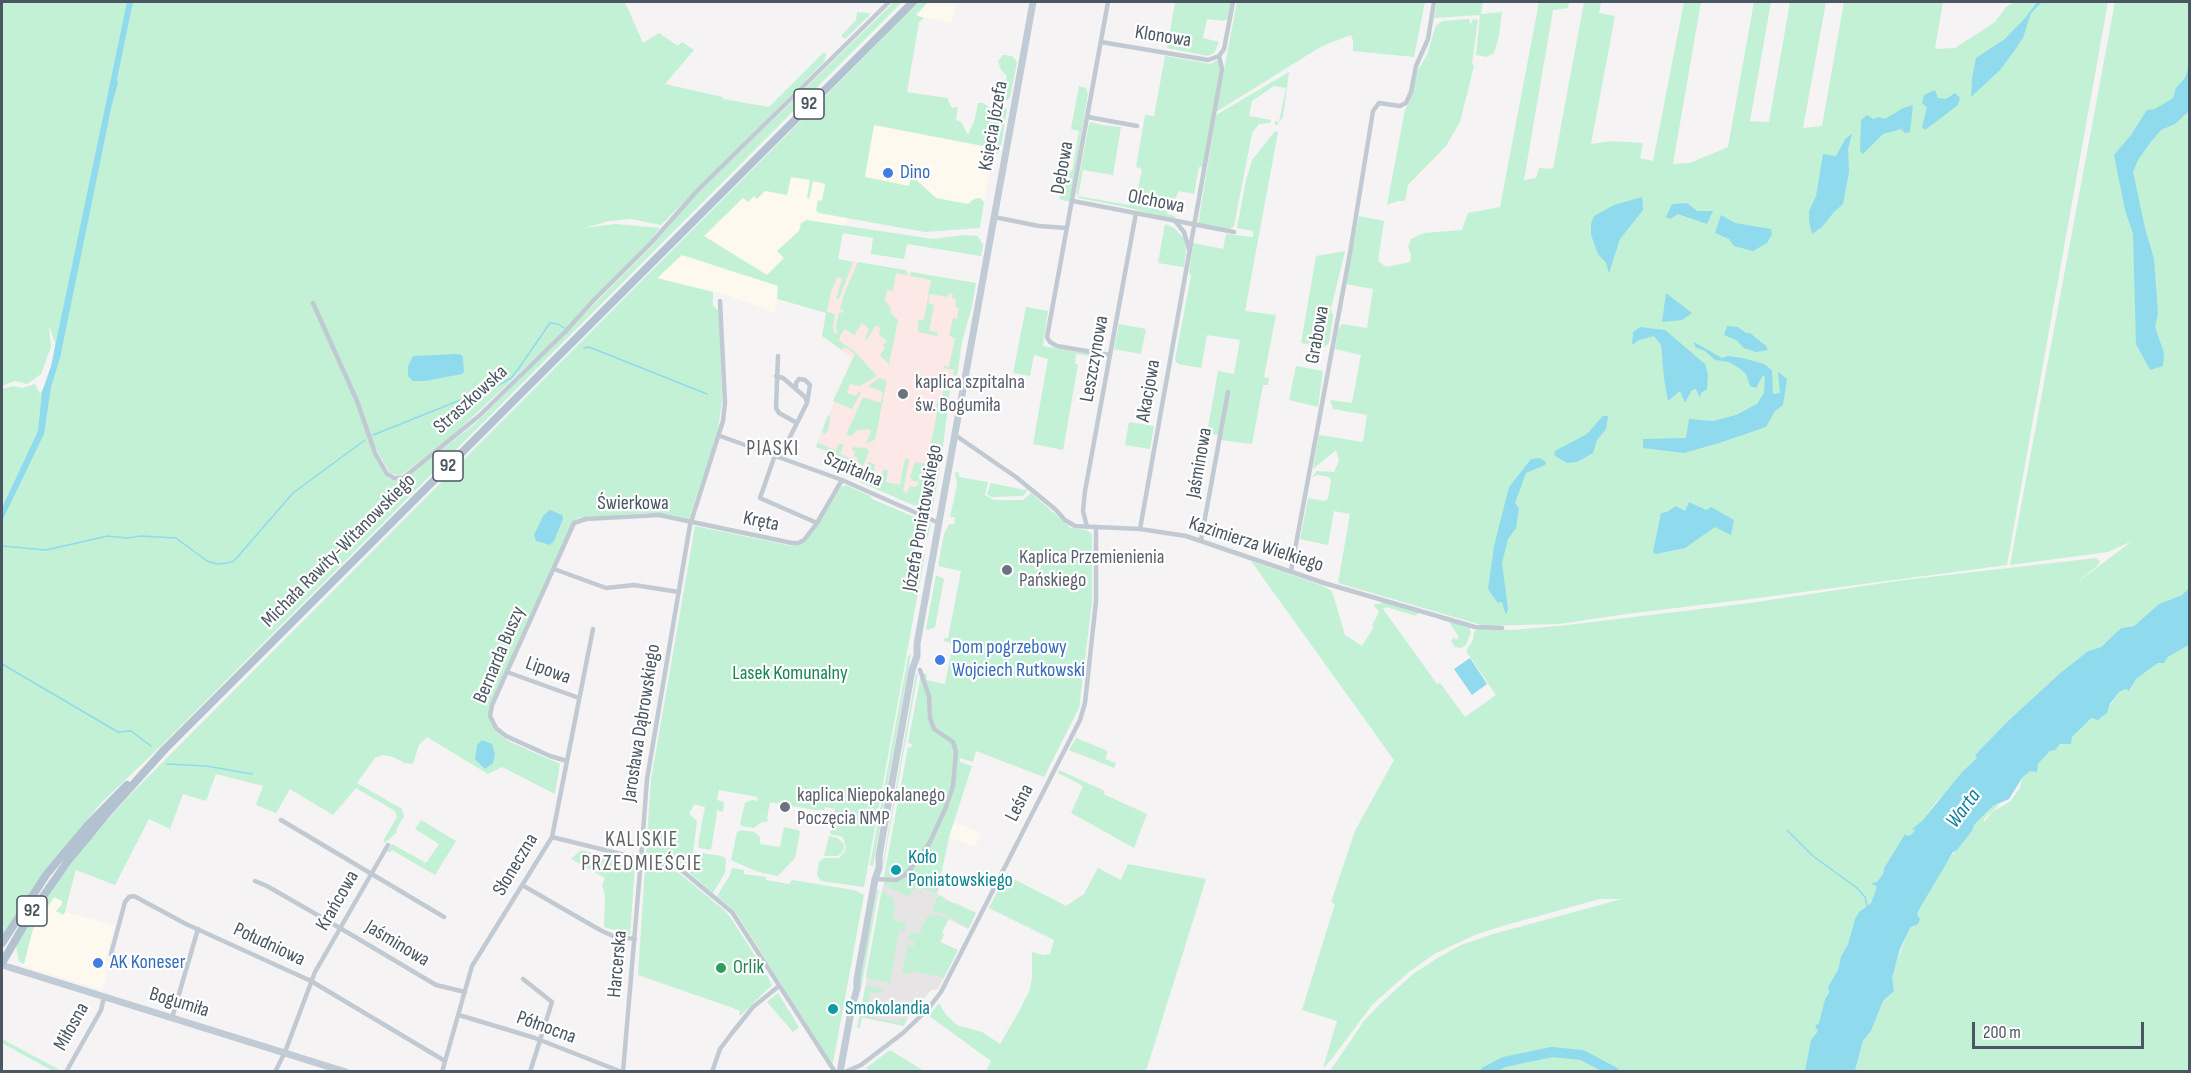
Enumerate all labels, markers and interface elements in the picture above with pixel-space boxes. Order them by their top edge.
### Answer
street label: Klonowa [1133,21,1193,53]
street label: Księcia Józefa [974,79,1014,173]
road number: 92 [794,89,824,119]
street label: Dębowa [1047,140,1079,196]
place label: Dino [900,161,930,185]
marker: Dino [881,166,895,180]
street label: Olchowa [1126,185,1186,219]
street label: Grabowa [1301,304,1335,366]
street label: Leszczynowa [1076,314,1114,404]
street label: Akacjowa [1132,358,1166,424]
street label: Straszkowska [429,361,513,439]
place label: kaplica szpitalna św. Bogumiła [915,371,1025,418]
marker: kaplica szpitalna św. Bogumiła [896,387,910,401]
street label: Jaśminowa [1182,426,1218,500]
district label: PIASKI [746,437,800,463]
street label: Józefa Poniatowskiego [898,443,948,593]
street label: Szpitalna [820,447,886,493]
road number: 92 [433,451,463,481]
street label: Michała Rawity-Witanowskiego [257,469,421,633]
street label: Świerkowa [597,492,669,516]
street label: Kręta [741,507,781,537]
street label: Kazimierza Wielkiego [1186,512,1326,578]
place label: Kaplica Przemienienia Pańskiego [1019,546,1164,593]
marker: Kaplica Przemienienia Pańskiego [1000,563,1014,577]
street label: Bernarda Buszy [469,603,531,707]
place label: Dom pogrzebowy Wojciech Rutkowski [952,636,1085,683]
street label: Jarosława Dąbrowskiego [618,642,666,804]
street label: Lipowa [522,652,574,690]
marker: Dom pogrzebowy Wojciech Rutkowski [933,653,947,667]
park label: Lasek Komunalny [732,662,848,686]
street label: Leśna [1001,780,1039,826]
place label: kaplica Niepokalanego Poczęcia NMP [797,784,945,831]
water label: Warta [1941,785,1987,833]
marker: kaplica Niepokalanego Poczęcia NMP [778,800,792,814]
district label: KALISKIE PRZEDMIEŚCIE [581,828,703,878]
street label: Słoneczna [488,829,544,901]
place label: Koło Poniatowskiego [908,846,1013,893]
marker: Koło Poniatowskiego [889,863,903,877]
street label: Krańcowa [311,867,365,935]
road number: 92 [17,896,47,926]
street label: Jaśminowa [360,915,434,973]
street label: Południowa [229,918,309,972]
street label: Harcerska [603,929,633,999]
place label: AK Koneser [110,951,185,975]
marker: AK Koneser [91,956,105,970]
place label: Orlik [733,956,764,980]
marker: Orlik [714,961,728,975]
street label: Bogumiła [146,983,212,1023]
place label: Smokolandia [845,997,930,1021]
street label: Miłosna [49,999,95,1055]
marker: Smokolandia [826,1002,840,1016]
street label: Północna [513,1006,579,1050]
scale bar [1975,1010,2148,1048]
text: 200 m [1983,1022,2021,1043]

